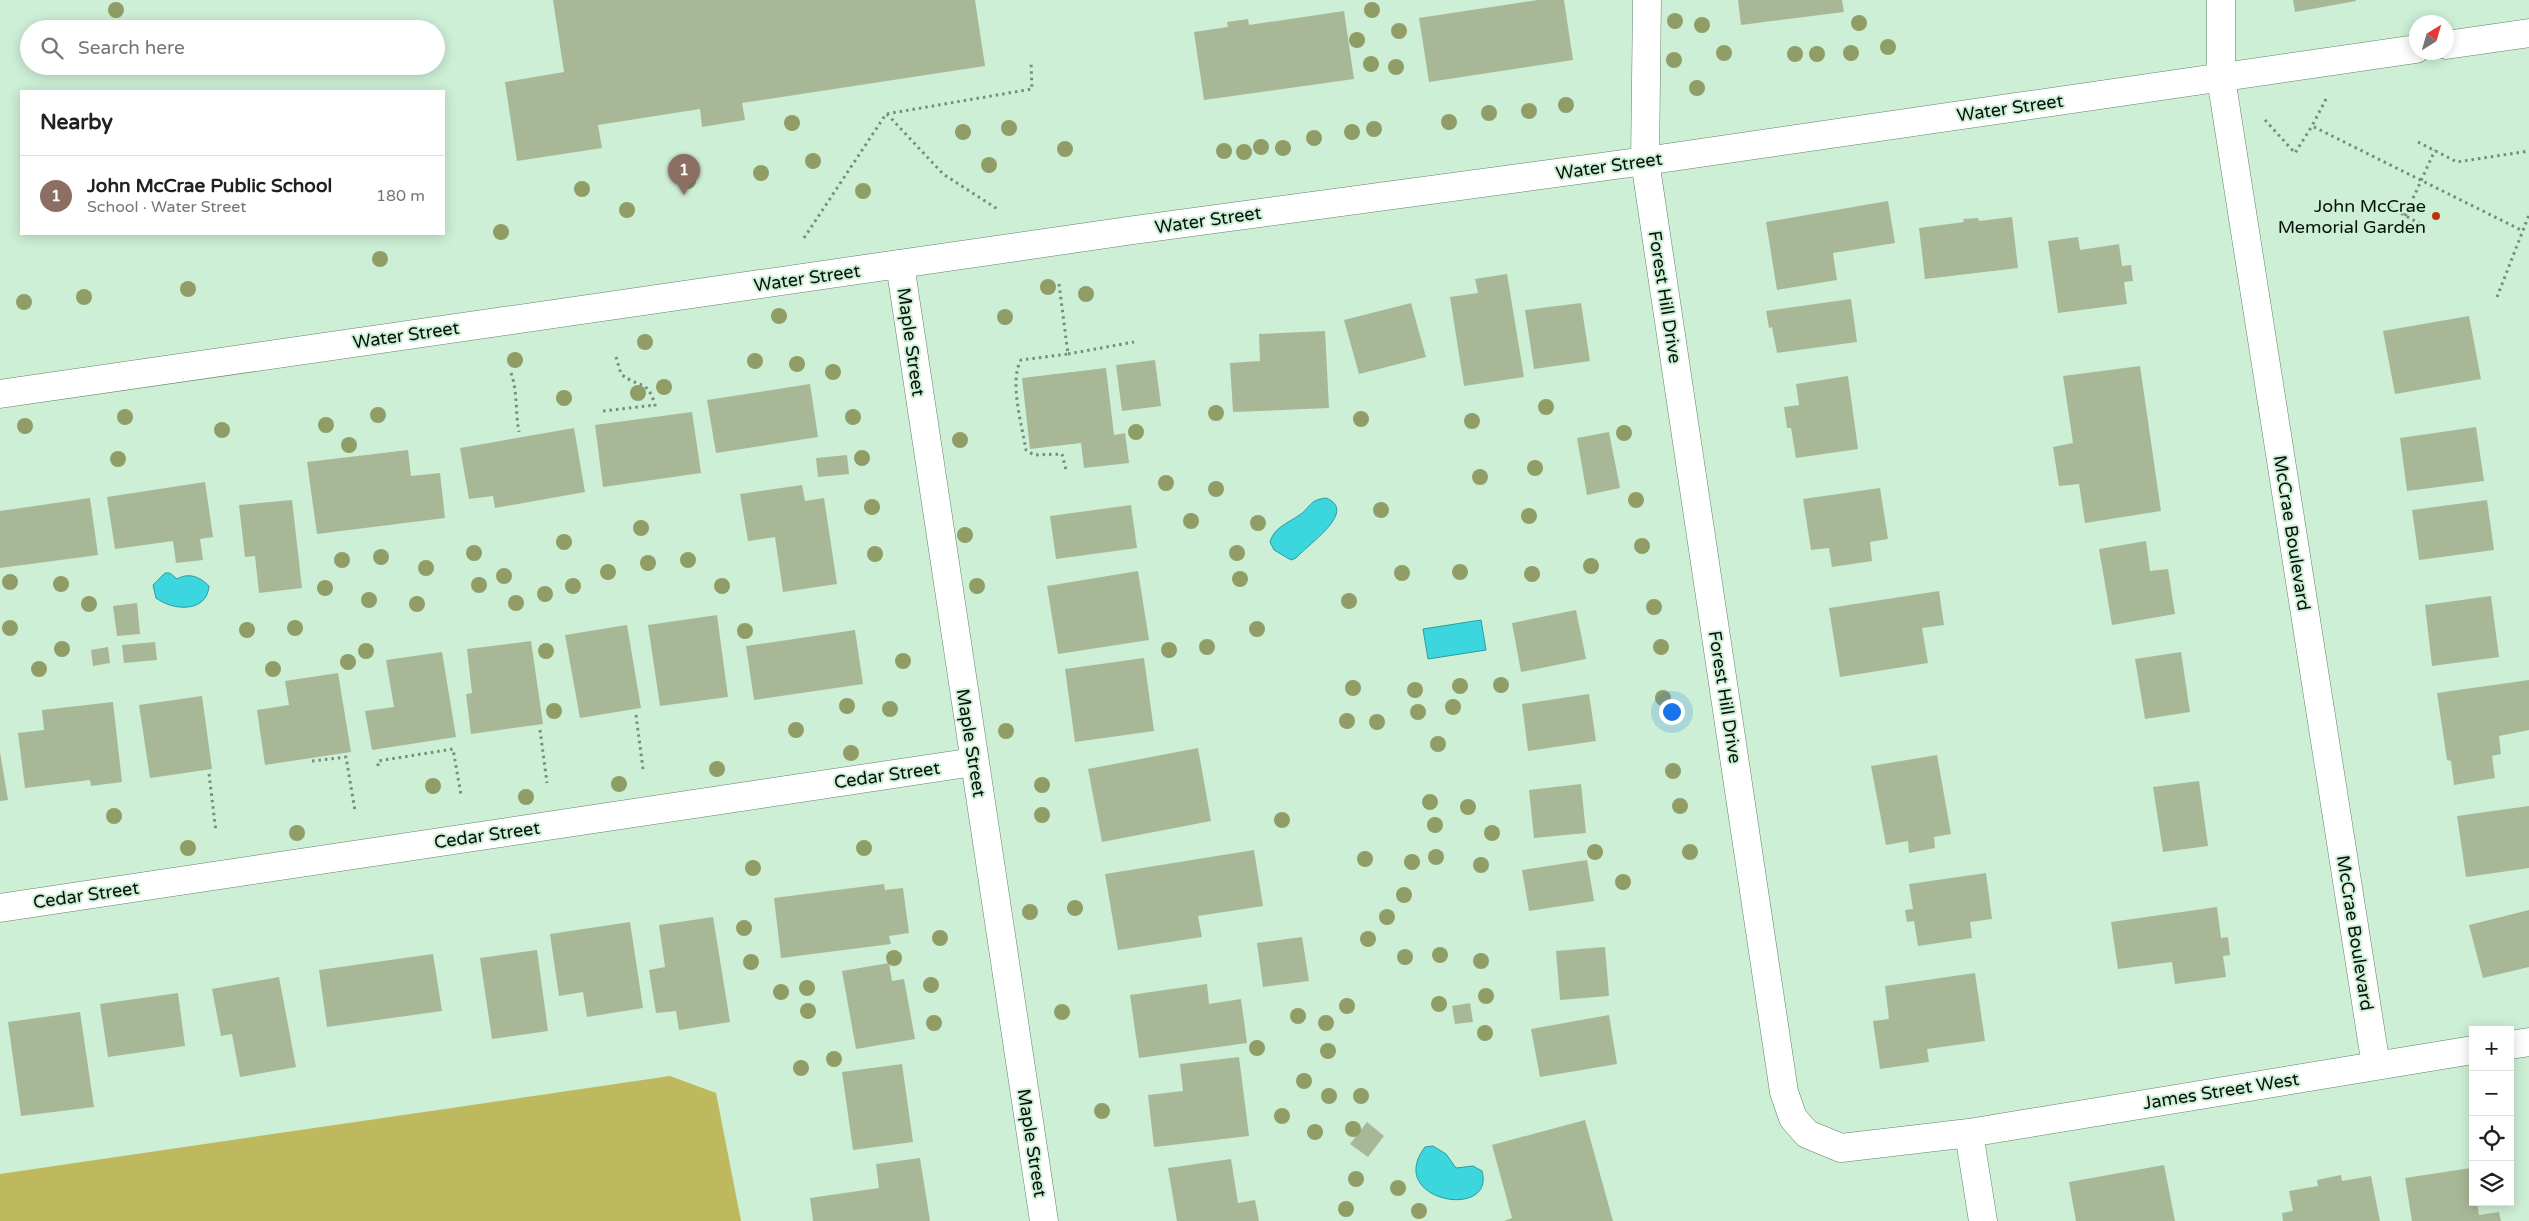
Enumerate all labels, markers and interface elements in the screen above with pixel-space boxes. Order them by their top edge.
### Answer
north arrow [2409,15,2454,60]
search box [20,20,445,75]
icon: search [38,34,66,62]
text: Search here [78,37,185,59]
street label: Water Street [1955,90,2065,126]
text: Nearby [40,110,113,135]
street label: Water Street [1554,148,1664,184]
pin: 1 [668,154,700,195]
text: John McCrae Public School [87,175,332,197]
text: 1 [51,186,61,206]
text: 180 m [376,186,425,206]
place label: John McCrae Memorial Garden [2278,195,2426,238]
text: School · Water Street [87,197,246,217]
street label: Water Street [1153,202,1263,238]
marker: John McCrae Memorial Garden [2430,210,2442,222]
street label: Forest Hill Drive [1644,229,1686,365]
street label: Water Street [752,260,862,296]
street label: Maple Street [892,286,930,398]
street label: Water Street [351,317,461,353]
street label: McCrae Boulevard [2269,454,2315,612]
street label: Forest Hill Drive [1704,629,1746,765]
street label: Maple Street [952,687,990,799]
your location [1659,699,1685,725]
street label: Cedar Street [833,757,942,793]
street label: Cedar Street [433,817,542,853]
street label: McCrae Boulevard [2332,854,2378,1012]
street label: Cedar Street [32,877,141,913]
map controls [2469,1026,2514,1206]
button: + [2469,1026,2514,1071]
street label: James Street West [2141,1068,2301,1114]
button: − [2469,1071,2514,1116]
street label: Maple Street [1013,1087,1051,1199]
button: locate [2469,1116,2514,1161]
button: layers [2469,1161,2514,1206]

